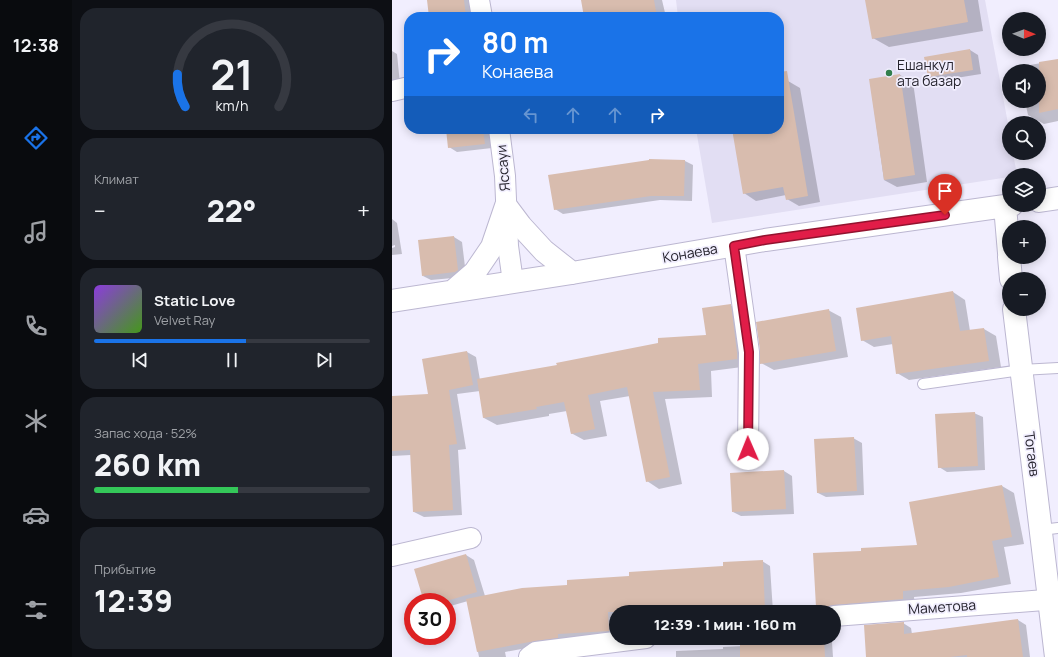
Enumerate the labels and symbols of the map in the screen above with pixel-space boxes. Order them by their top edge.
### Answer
north arrow [1002,12,1046,56]
place label: Ешанкул ата базар [897,55,961,90]
marker: Ешанкул ата базар [884,68,894,78]
street label: Яссауи [491,144,514,192]
pin [928,174,962,215]
street label: Конаева [661,238,719,267]
position arrow [727,428,769,470]
street label: Тогаев [1020,430,1045,478]
speed limit sign: 30 [404,593,456,645]
street label: Маметова [907,595,976,618]

